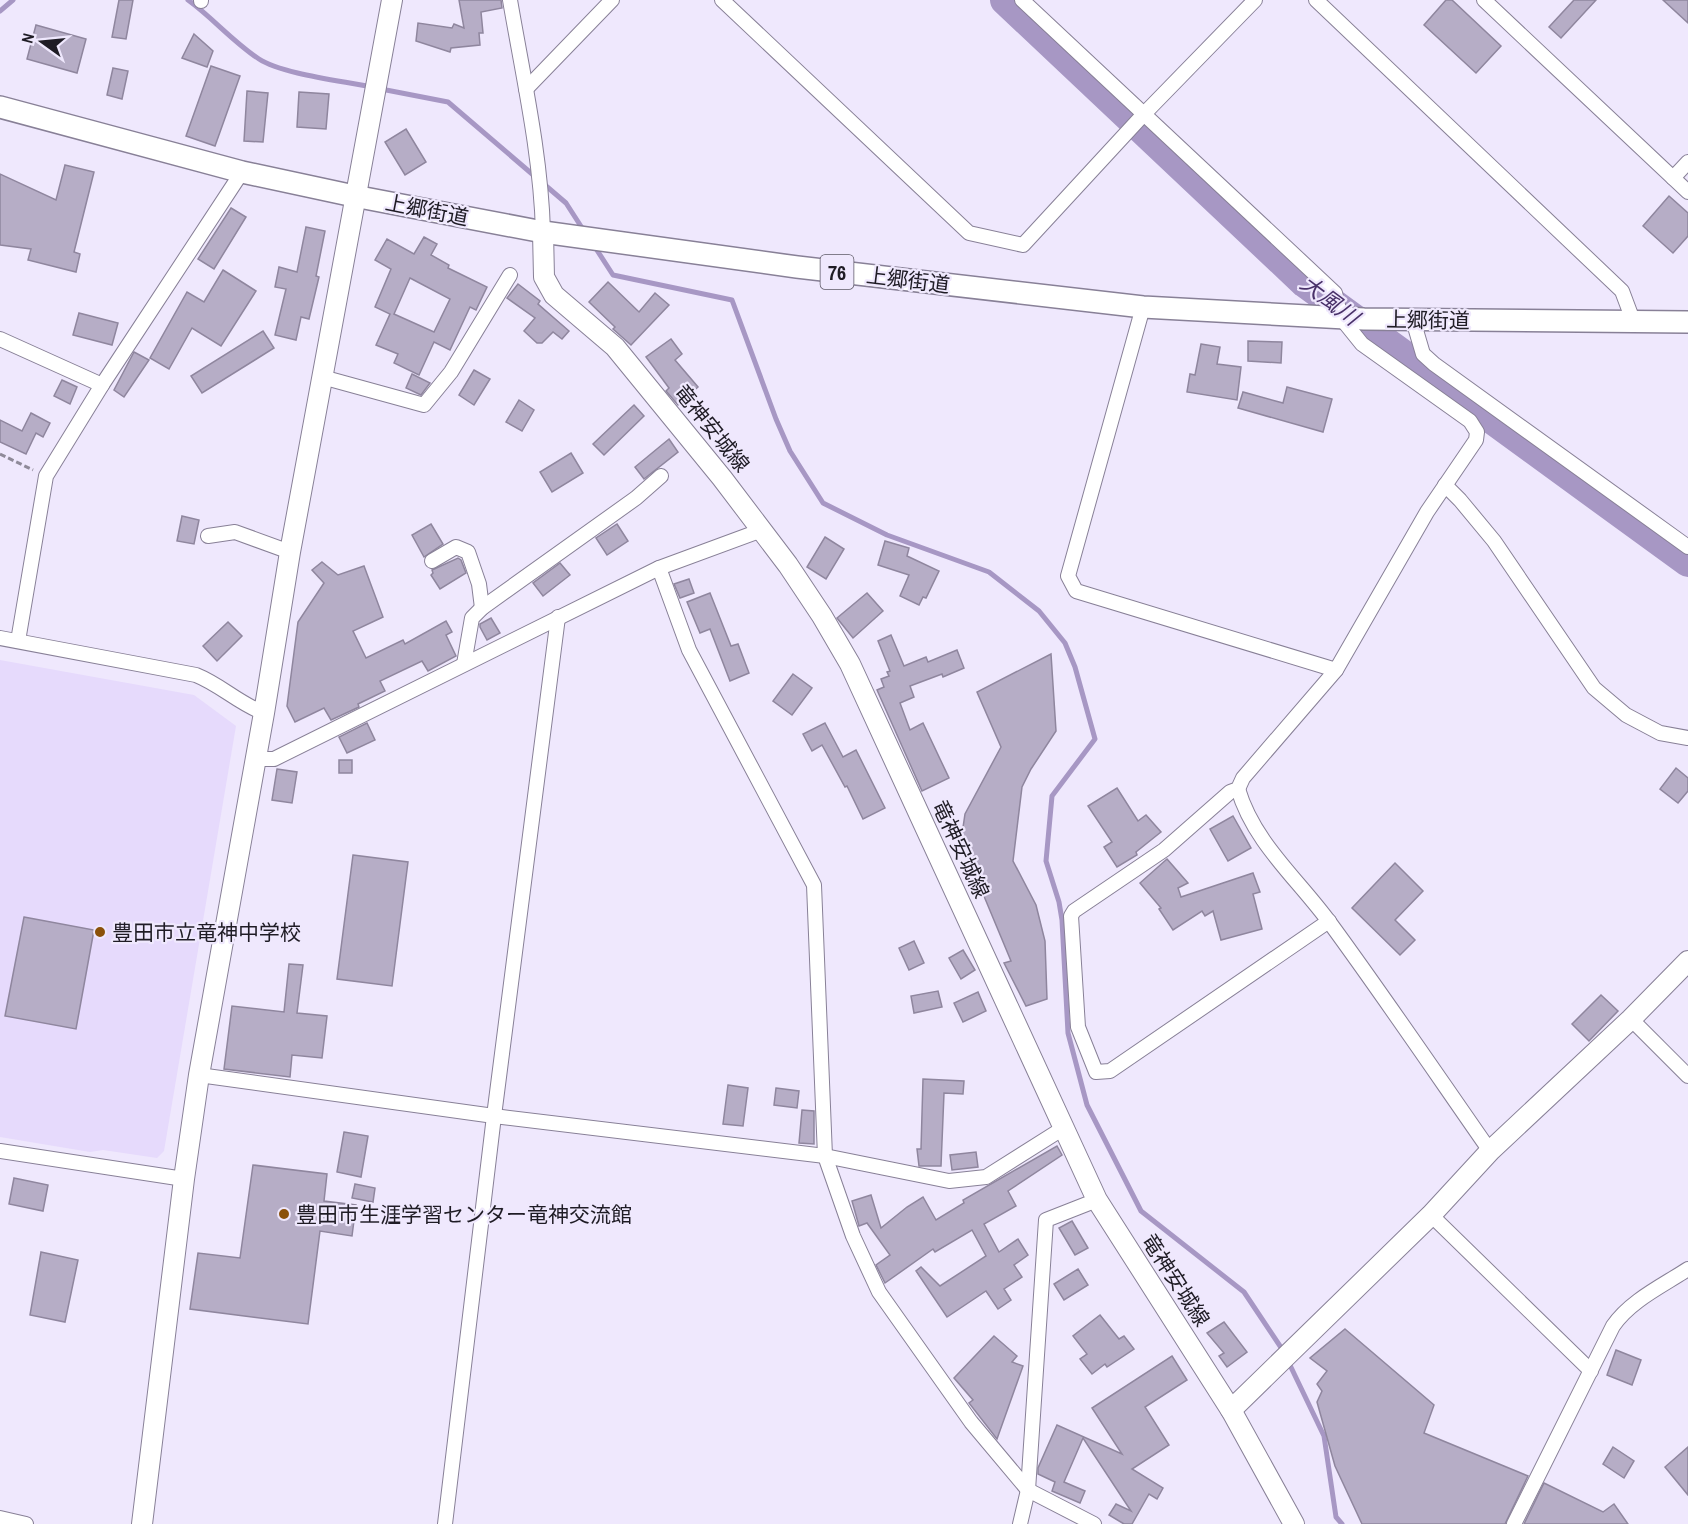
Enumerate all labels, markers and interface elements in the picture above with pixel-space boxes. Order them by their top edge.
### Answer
north arrow [12,12,72,72]
text: N [16,31,39,46]
street label: 上郷街道 [383,188,471,232]
road number: 76 [820,255,854,289]
street label: 上郷街道 [865,260,951,300]
water label: 大風川 [1295,268,1367,333]
street label: 上郷街道 [1386,305,1470,335]
street label: 竜神安城線 [668,378,756,478]
street label: 竜神安城線 [926,795,996,903]
place label: 豊田市立竜神中学校 [112,918,301,947]
marker: 豊田市立竜神中学校 [93,925,107,939]
place label: 豊田市生涯学習センター竜神交流館 [296,1200,632,1229]
marker: 豊田市生涯学習センター竜神交流館 [277,1207,291,1221]
street label: 竜神安城線 [1135,1228,1217,1332]

